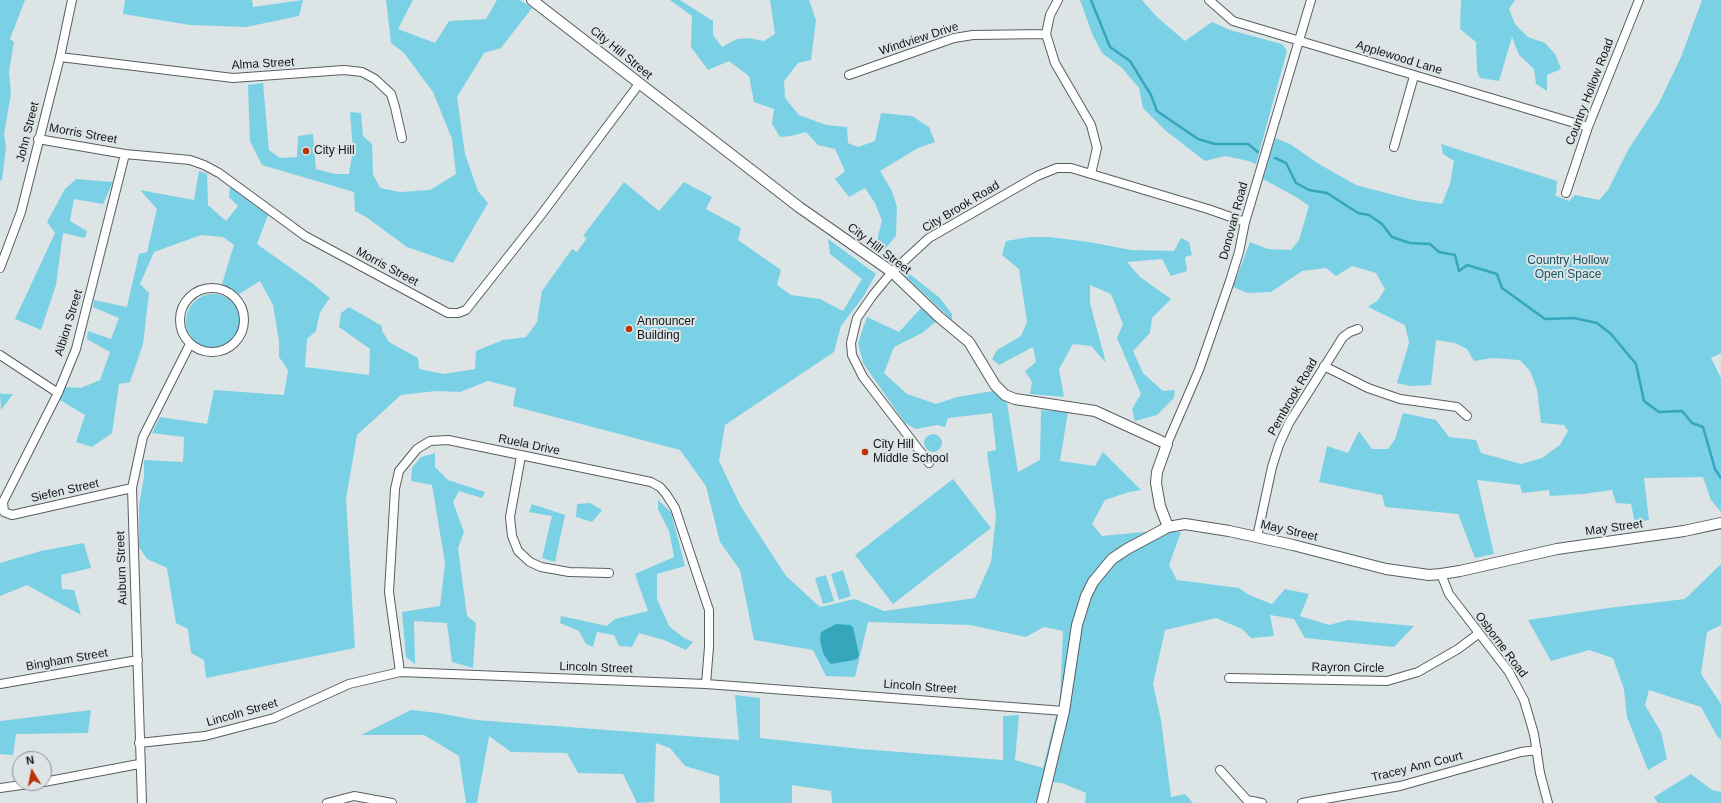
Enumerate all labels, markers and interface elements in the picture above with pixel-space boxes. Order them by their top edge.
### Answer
street label: Windview Drive [877,19,961,59]
street label: City Hill Street [587,23,655,83]
street label: Country Hollow Road [1563,36,1617,148]
street label: Applewood Lane [1354,38,1444,78]
street label: Alma Street [231,55,295,73]
street label: John Street [14,100,42,164]
street label: Morris Street [48,121,118,147]
place label: City Hill [314,144,355,158]
marker: City Hill [301,146,311,156]
street label: City Brook Road [920,178,1002,236]
street label: Donovan Road [1217,180,1251,262]
street label: City Hill Street [844,220,914,278]
street label: Morris Street [353,245,421,289]
park label: Country Hollow Open Space [1527,254,1609,282]
street label: Albion Street [52,288,86,358]
place label: Announcer Building [637,315,695,343]
marker: Announcer Building [624,324,634,334]
street label: Pembrook Road [1265,356,1321,438]
street label: Ruela Drive [497,431,561,459]
place label: City Hill Middle School [873,438,948,466]
marker: City Hill Middle School [860,447,870,457]
street label: Siefen Street [30,476,100,506]
street label: May Street [1259,517,1319,545]
street label: May Street [1584,517,1644,539]
street label: Auburn Street [114,531,130,605]
street label: Osborne Road [1472,610,1530,680]
street label: Bingham Street [25,646,109,674]
street label: Lincoln Street [559,660,633,676]
street label: Rayron Circle [1312,660,1384,676]
street label: Lincoln Street [883,677,957,697]
street label: Lincoln Street [205,696,279,730]
street label: Tracey Ann Court [1370,749,1464,785]
north arrow [12,751,52,791]
text: N [25,754,35,767]

